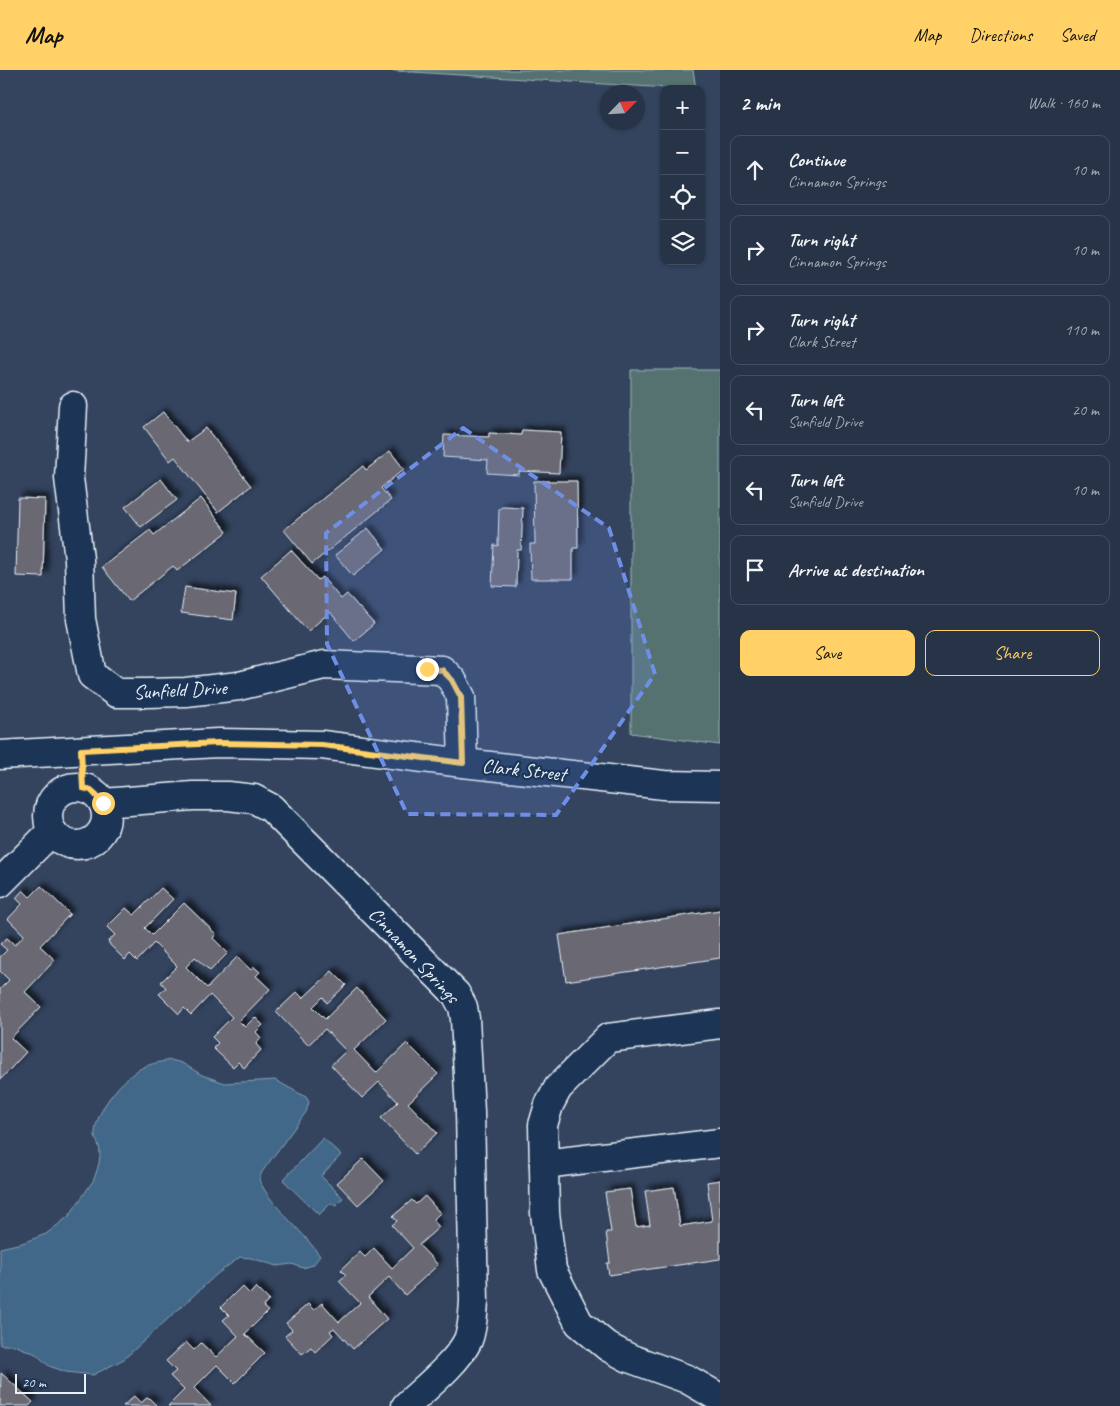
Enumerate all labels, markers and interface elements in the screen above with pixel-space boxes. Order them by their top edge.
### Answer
text: Map [25,20,62,50]
text: Map [914,24,941,46]
text: Directions [969,24,1032,46]
text: Saved [1060,24,1095,46]
north arrow [600,85,645,130]
map controls [660,85,705,265]
button: + [660,85,705,130]
text: 2 min [740,90,780,116]
text: Walk · 160 m [1028,93,1100,113]
button: − [660,130,705,175]
text: Continue [788,148,845,172]
icon: ahead [741,156,769,184]
text: 10 m [1072,160,1099,180]
text: Cinnamon Springs [788,172,886,192]
button: locate [660,175,705,220]
button: layers [660,220,705,265]
text: Turn right [788,228,855,252]
icon: right [741,236,769,264]
text: 10 m [1072,240,1099,260]
text: Cinnamon Springs [788,252,886,272]
text: Turn right [788,308,855,332]
icon: right [741,316,769,344]
text: 110 m [1065,320,1099,340]
text: Clark Street [788,332,855,352]
text: Turn left [788,388,843,412]
icon: left [741,396,769,424]
text: 20 m [1072,400,1099,420]
text: Sunfield Drive [788,412,863,432]
text: Turn left [788,468,843,492]
icon: left [741,476,769,504]
text: 10 m [1072,480,1099,500]
text: Sunfield Drive [788,492,863,512]
icon: arrive [741,556,769,584]
text: Arrive at destination [788,558,924,582]
button: Save [740,630,915,676]
button: Share [925,630,1100,676]
route end [416,658,439,681]
street label: Sunfield Drive [133,675,229,705]
street label: Clark Street [481,753,571,787]
route start [92,792,115,815]
street label: Cinnamon Springs [363,902,466,1010]
scale bar [15,1371,86,1394]
text: 20 m [22,1374,46,1391]

